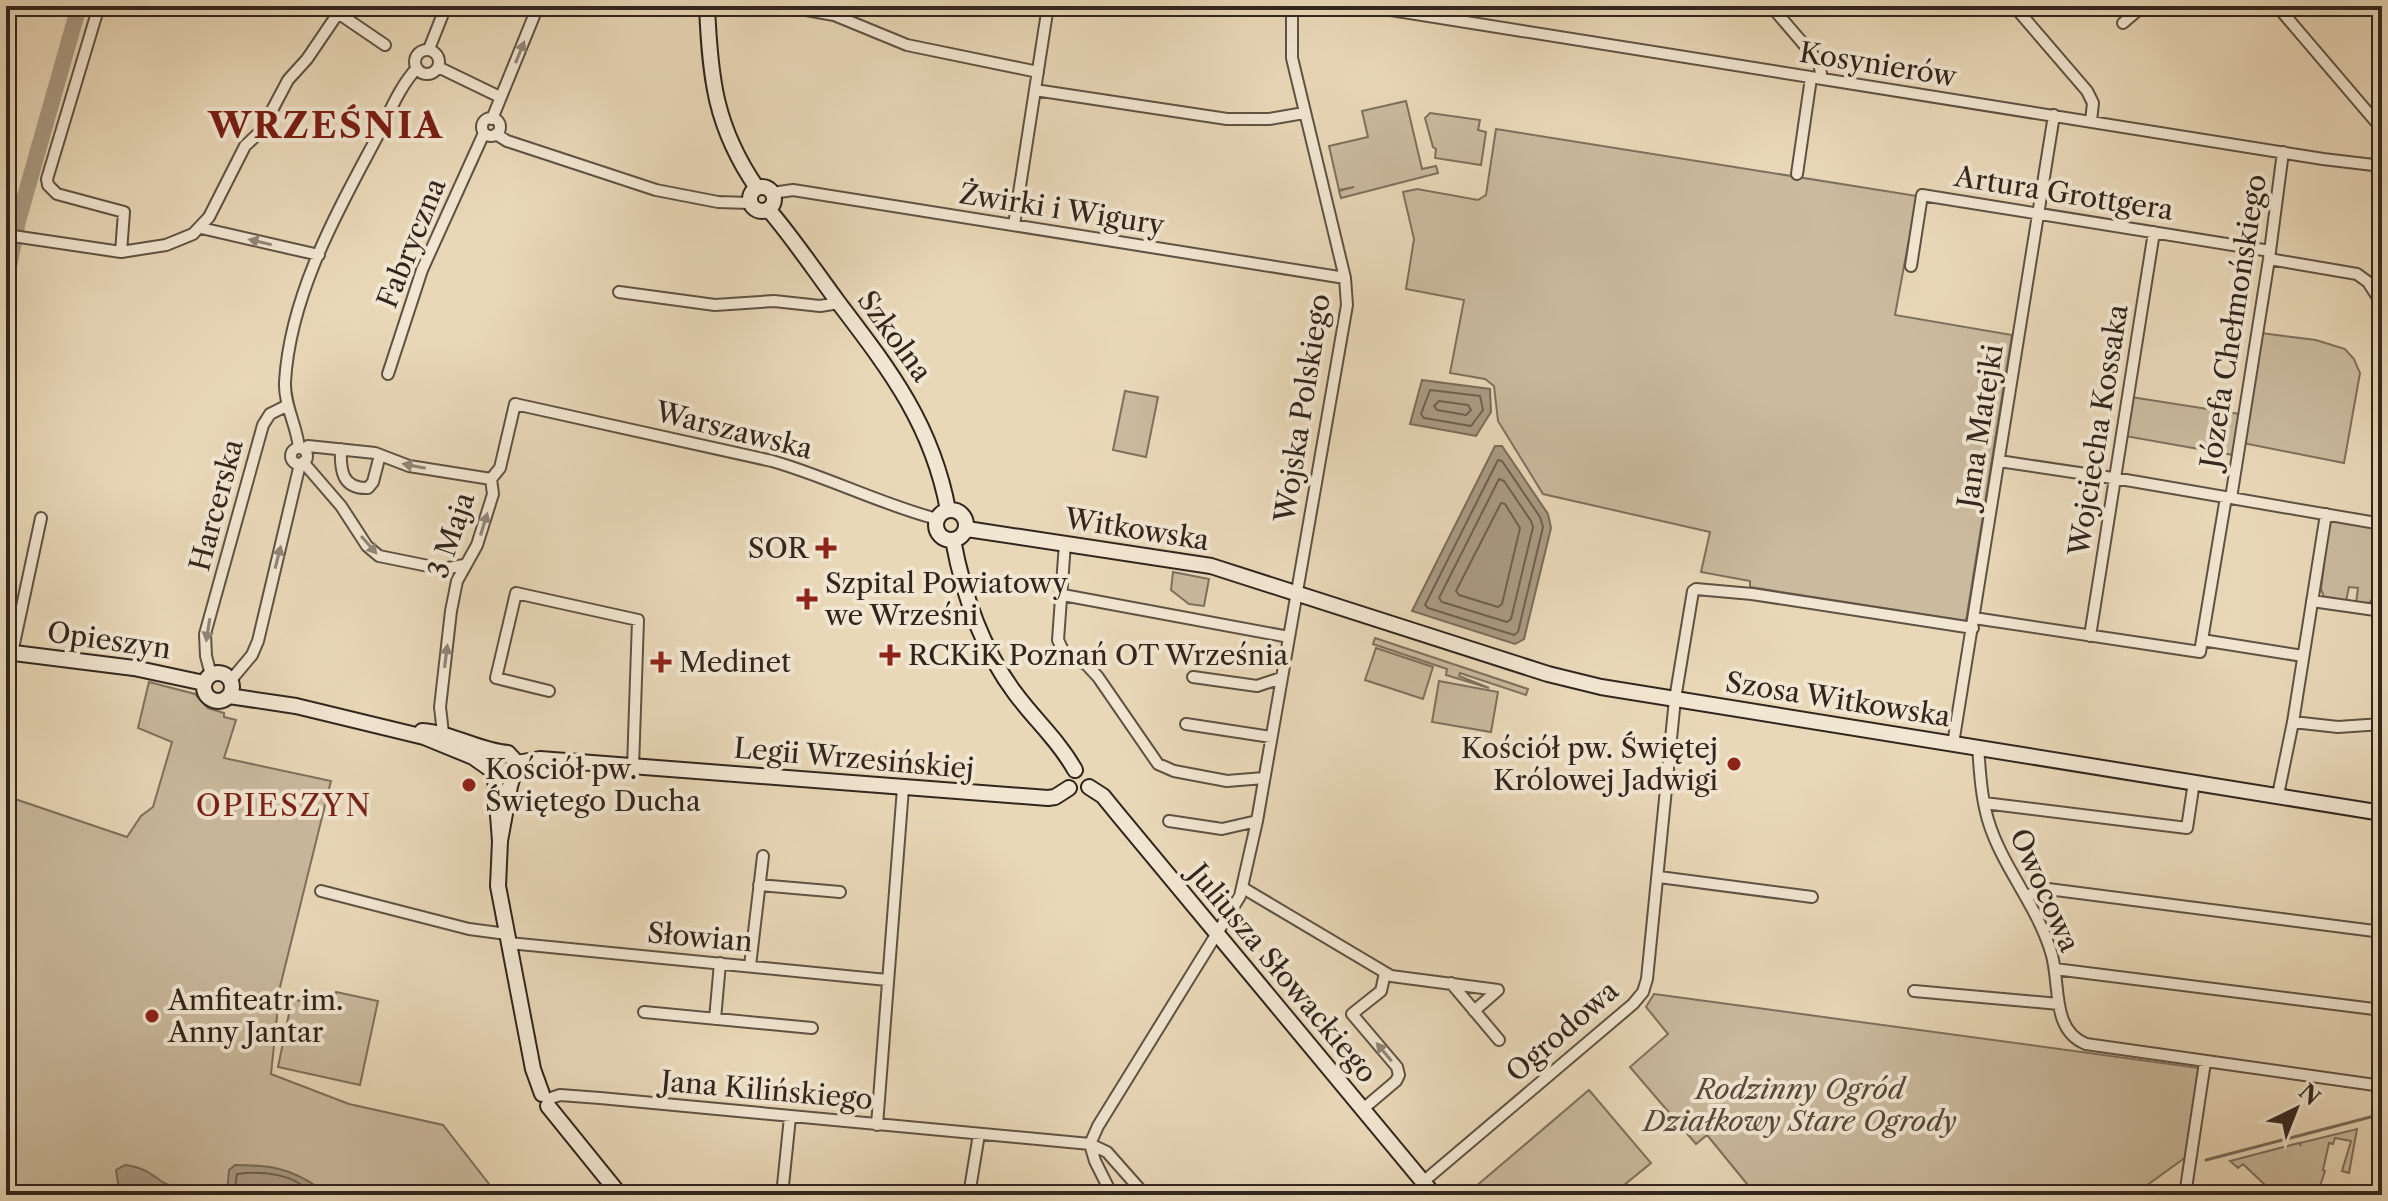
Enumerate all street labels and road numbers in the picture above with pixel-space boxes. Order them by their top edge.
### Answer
street label: Kosynierów [1797,35,1960,93]
street label: Artura Grottgera [1951,159,2176,227]
street label: Józefa Chełmońskiego [2192,172,2273,474]
street label: Fabryczna [370,173,452,313]
street label: Żwirki i Wigury [957,176,1167,242]
street label: Szkolna [851,284,939,388]
street label: Wojska Polskiego [1267,291,1337,526]
street label: Wojciecha Kossaka [2061,302,2135,559]
street label: Jana Matejki [1950,342,2010,514]
street label: Warszawska [651,394,816,466]
street label: Harcerska [182,435,250,574]
street label: 3 Maja [421,487,482,582]
street label: Witkowska [1061,501,1212,557]
street label: Opieszyn [45,615,173,665]
street label: Szosa Witkowska [1723,664,1953,734]
street label: Legii Wrzesińskiej [732,731,976,785]
street label: Owocowa [2003,823,2087,957]
street label: Juliusza Słowackiego [1179,854,1384,1089]
street label: Słowian [646,915,754,959]
street label: Ogrodowa [1499,973,1625,1089]
street label: Jana Kilińskiego [656,1063,874,1116]

